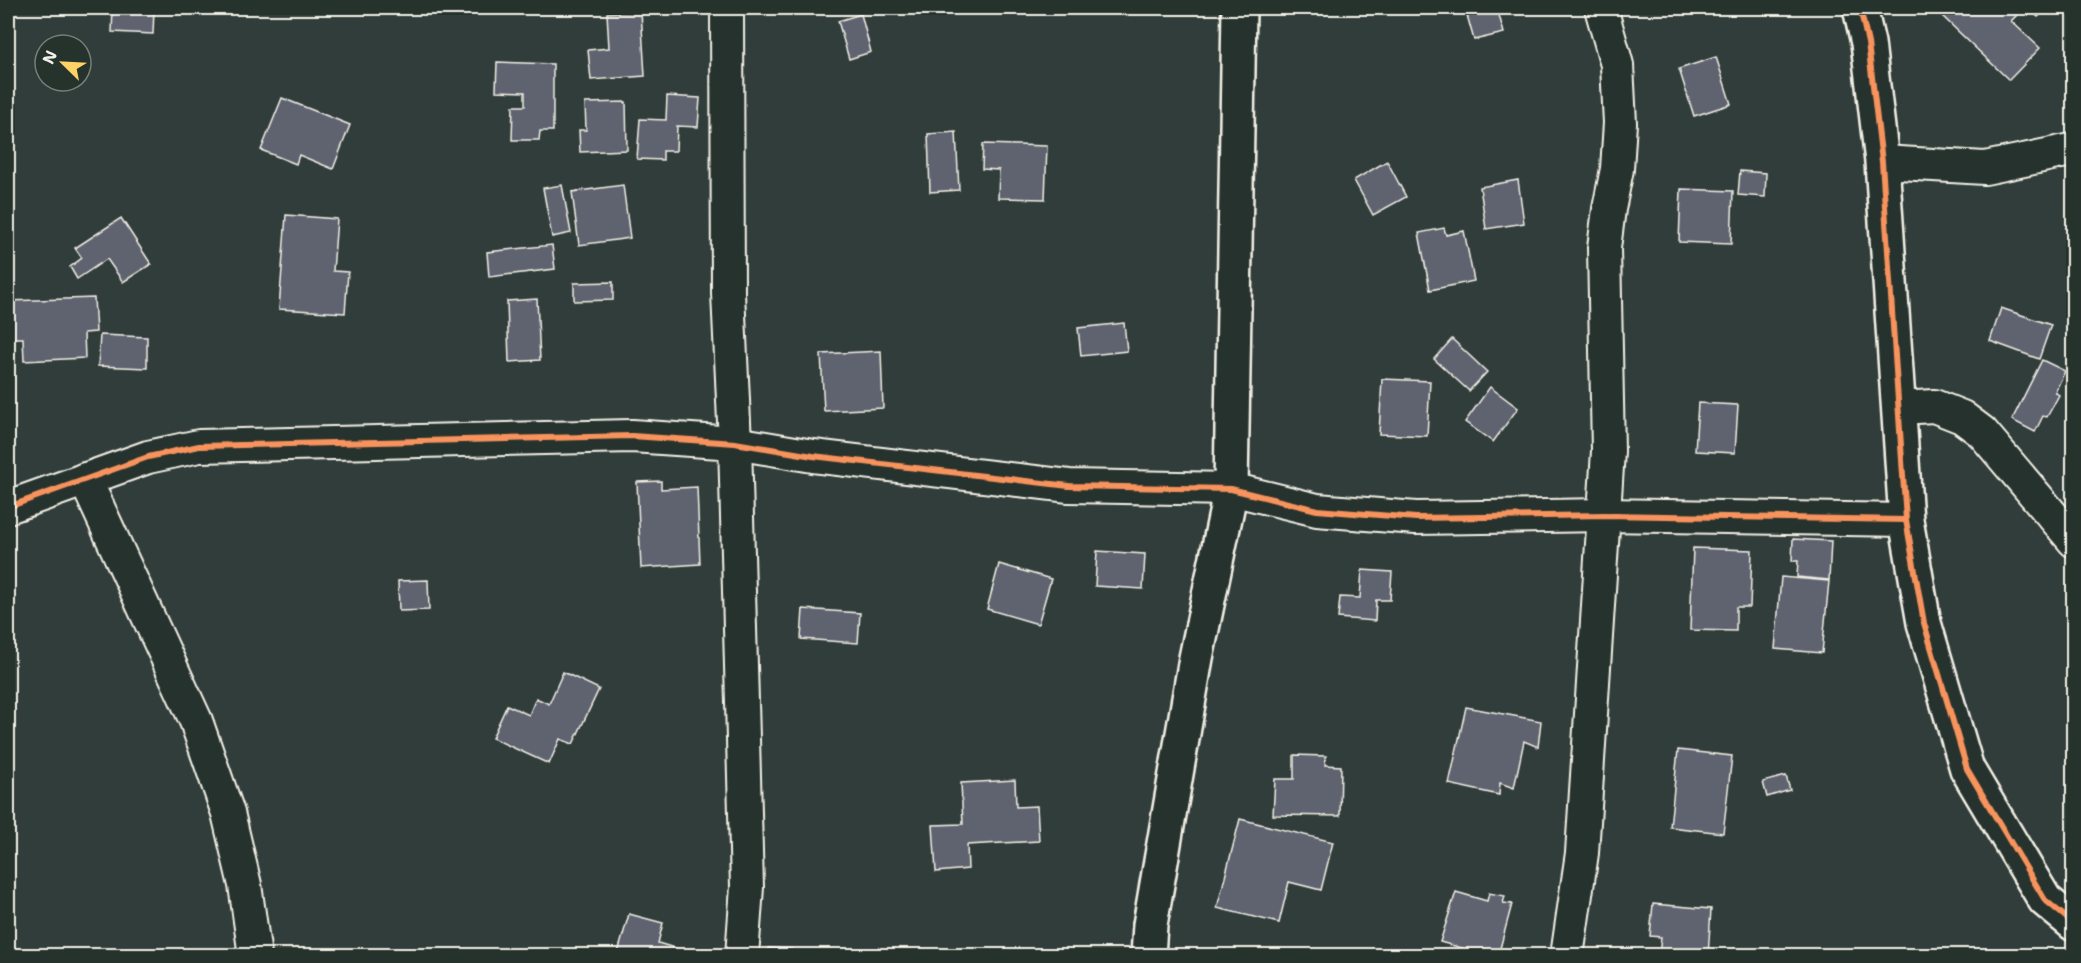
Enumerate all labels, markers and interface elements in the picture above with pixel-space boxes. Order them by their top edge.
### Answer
north arrow [33,33,93,93]
text: N [38,47,62,67]

